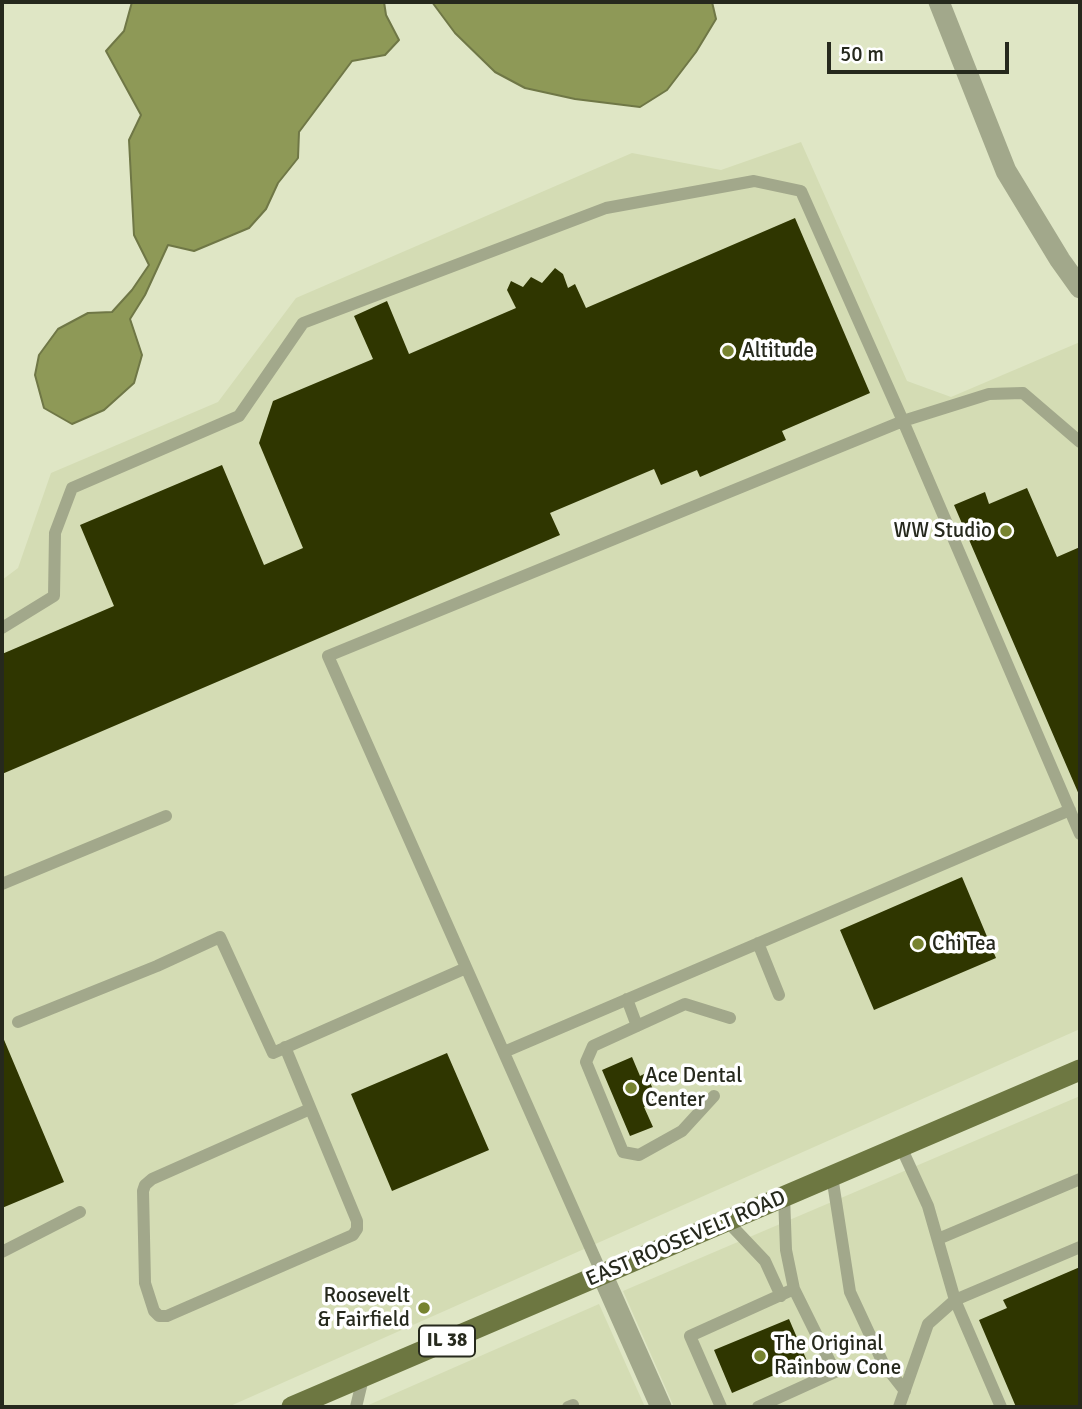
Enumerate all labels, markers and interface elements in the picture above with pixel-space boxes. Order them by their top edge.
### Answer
scale bar [830,28,1012,72]
text: 50 m [840,41,884,67]
place label: Altitude [742,338,814,364]
marker: Altitude [720,343,736,359]
place label: WW Studio [894,518,992,544]
marker: WW Studio [998,523,1014,539]
place label: Chi Tea [932,931,996,957]
marker: Chi Tea [910,936,926,952]
place label: Ace Dental Center [645,1063,742,1113]
marker: Ace Dental Center [623,1080,639,1096]
street label: EAST ROOSEVELT ROAD [583,1186,789,1292]
place label: Roosevelt & Fairfield [317,1283,410,1333]
marker: Roosevelt & Fairfield [416,1300,432,1316]
road number: IL 38 [419,1326,475,1357]
place label: The Original Rainbow Cone [774,1331,901,1381]
marker: The Original Rainbow Cone [752,1348,768,1364]

